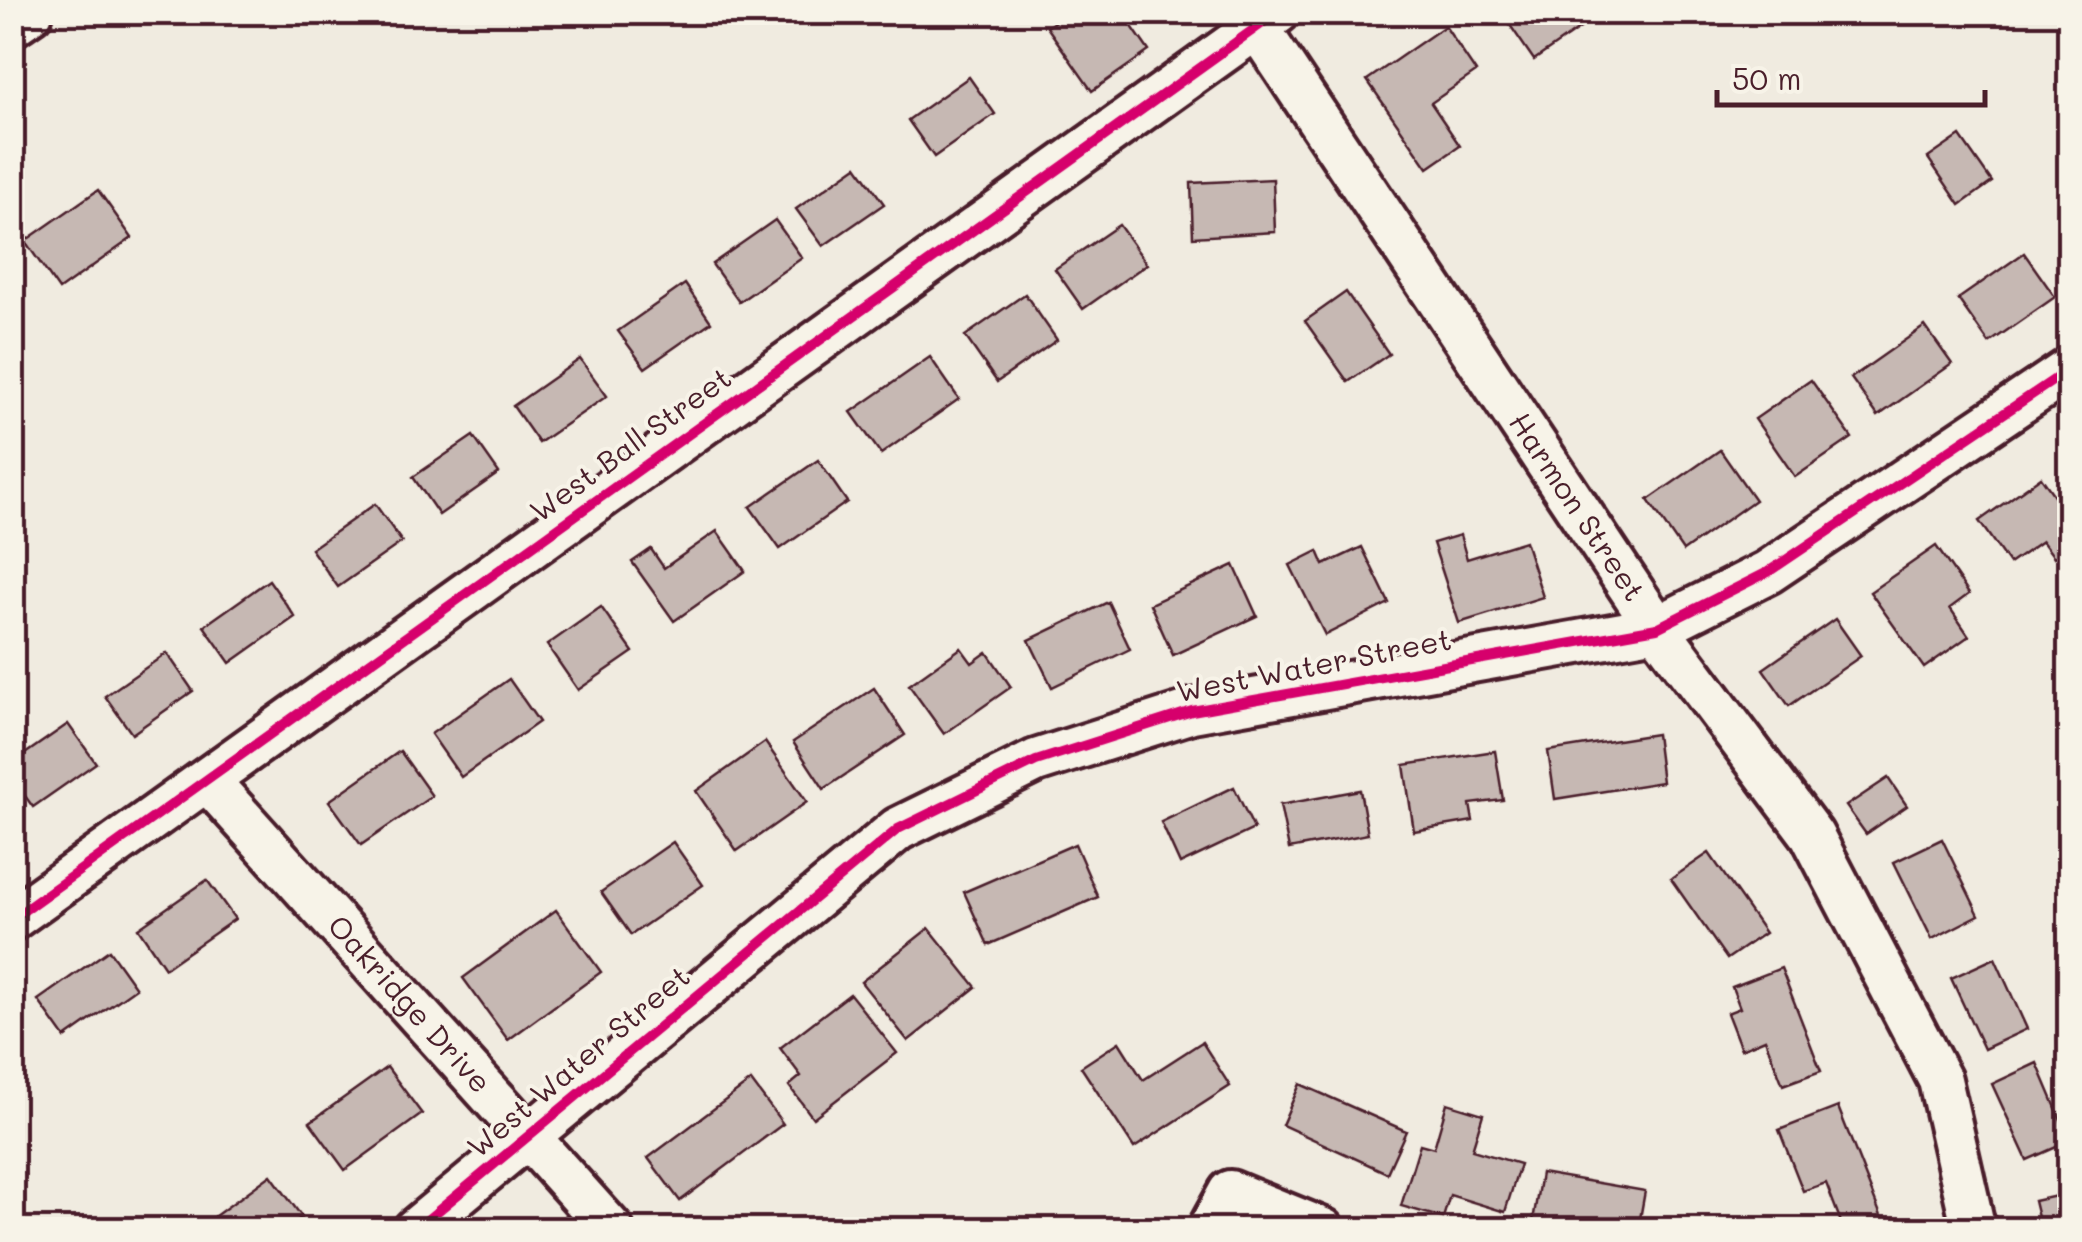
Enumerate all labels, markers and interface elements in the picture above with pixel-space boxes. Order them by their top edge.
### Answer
scale bar [1717,45,1984,107]
text: 50 m [1732,58,1802,98]
street label: West Ball Street [521,357,739,530]
street label: Harmon Street [1501,404,1656,608]
street label: West Water Street [1173,618,1454,710]
street label: Oakridge Drive [320,906,501,1101]
street label: West Water Street [458,955,698,1166]

